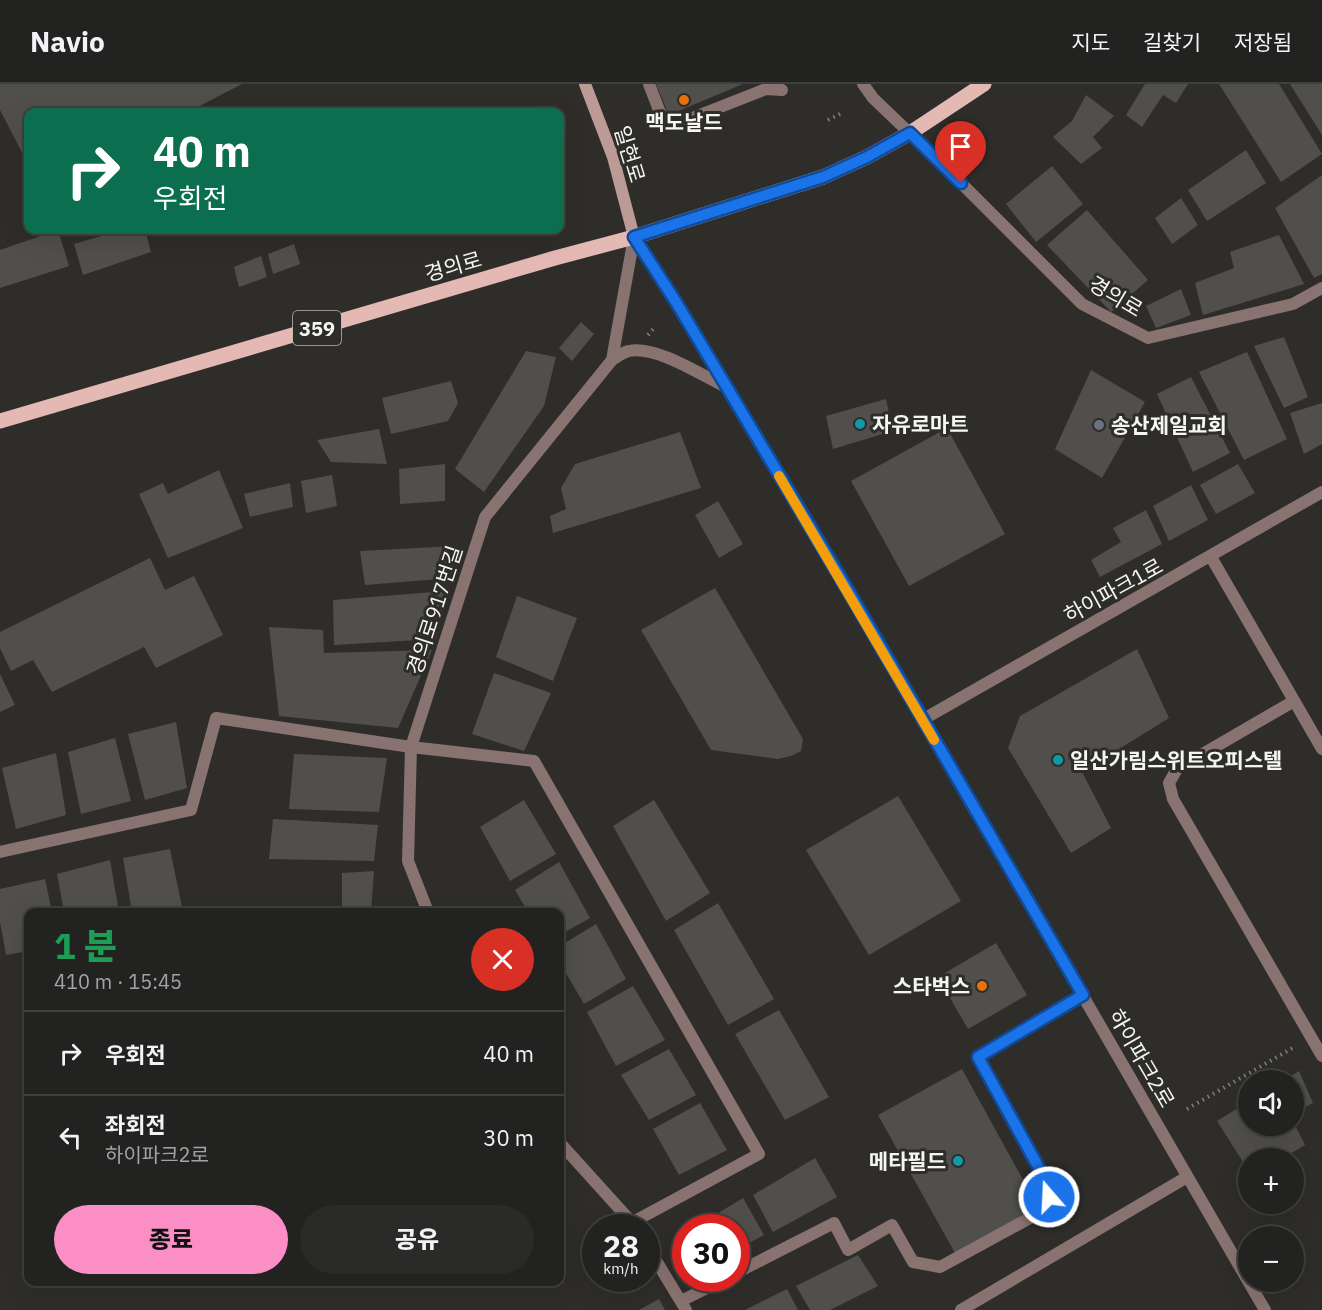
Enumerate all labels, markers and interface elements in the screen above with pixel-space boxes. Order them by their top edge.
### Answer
text: Navio [30,23,105,60]
text: 지도 [1071,28,1110,56]
text: 길찾기 [1143,28,1201,56]
text: 저장됨 [1234,28,1292,56]
marker: 맥도날드 [677,93,691,107]
place label: 맥도날드 [645,108,723,136]
pin [935,121,986,183]
street label: 일현로 [608,122,652,186]
text: 40 m [153,124,251,179]
icon: arrive [944,130,977,163]
icon: right [54,132,132,210]
text: 우회전 [153,180,228,215]
street label: 경의로 [421,245,485,287]
street label: 경의로 [1084,269,1148,323]
road number: 359 [293,311,341,345]
place label: 자유로마트 [872,410,969,438]
place label: 송산제일교회 [1111,411,1227,439]
marker: 자유로마트 [853,417,867,431]
marker: 송산제일교회 [1092,418,1106,432]
street label: 경의로917번길 [400,542,468,678]
street label: 하이파크1로 [1058,551,1168,629]
place label: 일산가림스위트오피스텔 [1070,746,1283,774]
marker: 일산가림스위트오피스텔 [1051,753,1065,767]
text: 1 분 [54,922,117,969]
button: close [471,928,534,991]
text: 410 m · 15:45 [54,968,182,995]
place label: 스타벅스 [893,972,970,1000]
marker: 스타벅스 [975,979,989,993]
street label: 하이파크2로 [1103,1004,1181,1112]
icon: right [54,1037,87,1070]
text: 40 m [483,1039,534,1068]
text: 우회전 [105,1040,166,1069]
map controls [1238,1070,1304,1292]
button: sound [1238,1070,1304,1136]
text: 좌회전 [105,1110,166,1139]
icon: left [54,1121,87,1154]
text: 30 m [483,1123,534,1152]
text: 하이파크2로 [105,1141,209,1168]
place label: 메타필드 [869,1147,946,1175]
button: + [1238,1148,1304,1214]
marker: 메타필드 [951,1154,965,1168]
position arrow [1017,1165,1081,1229]
button: 종료 [54,1205,288,1274]
button: 공유 [300,1205,534,1274]
speed limit sign: 30 [672,1214,750,1292]
text: 28 [603,1226,639,1265]
button: − [1238,1226,1304,1292]
text: km/h [603,1259,639,1278]

